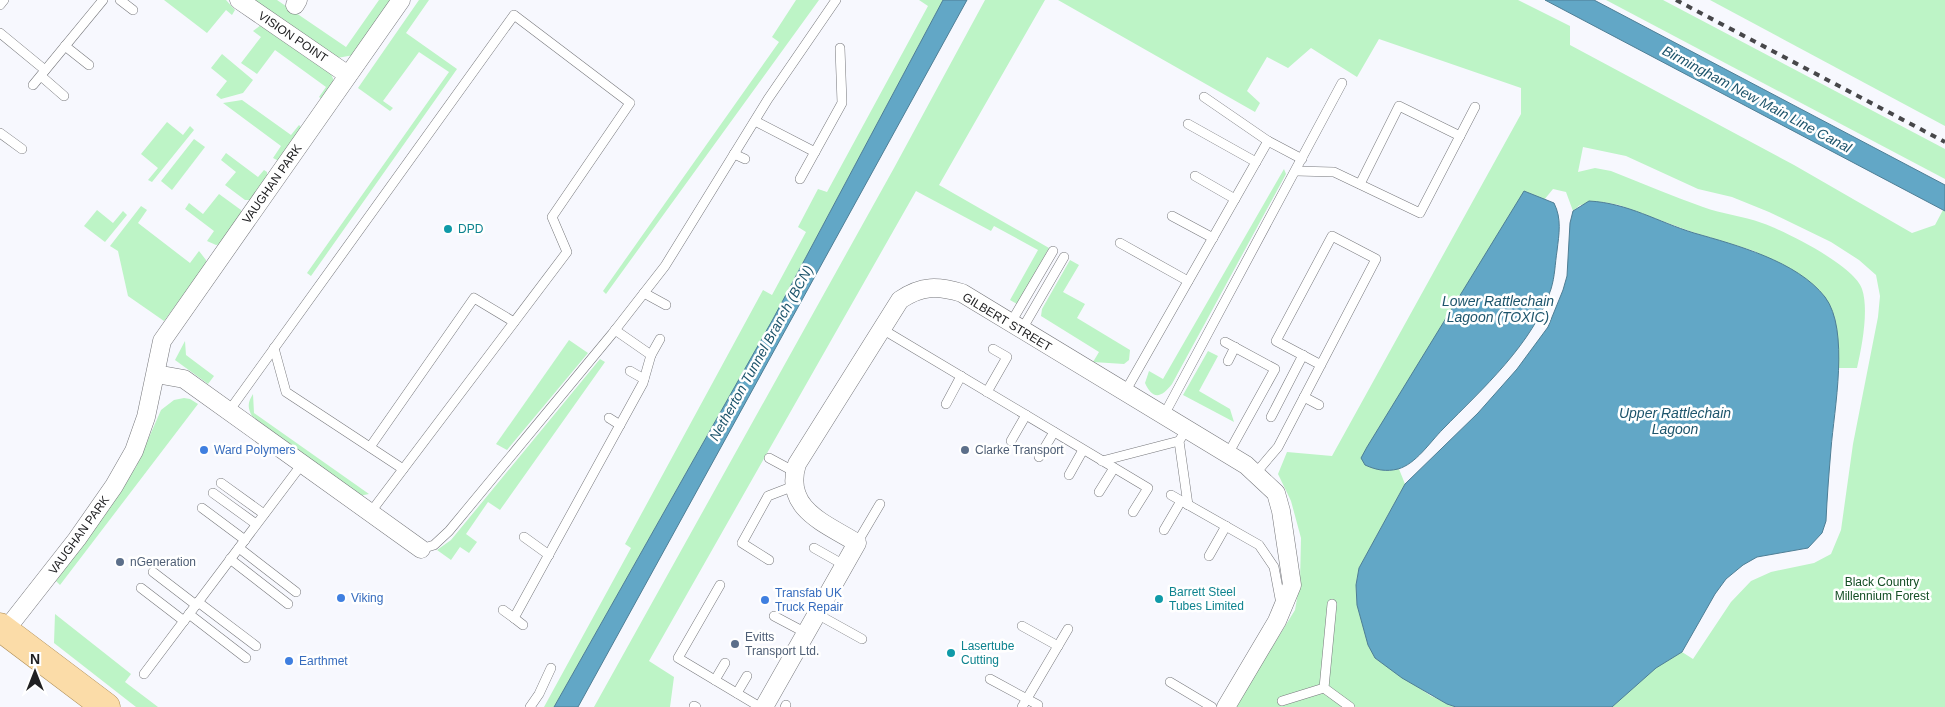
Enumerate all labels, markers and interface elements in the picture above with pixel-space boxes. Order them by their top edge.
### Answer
street label: VISION POINT [256,9,331,66]
water label: Birmingham New Main Line Canal [1660,42,1855,156]
street label: VAUGHAN PARK [239,142,305,226]
place label: DPD [458,222,484,236]
marker: DPD [442,223,454,235]
water label: Netherton Tunnel Branch (BCN) [706,262,816,444]
street label: GILBERT STREET [960,290,1055,355]
water label: Lower Rattlechain Lagoon (TOXIC) [1442,293,1554,325]
water label: Upper Rattlechain Lagoon [1619,405,1731,437]
place label: Ward Polymers [214,443,296,457]
place label: Clarke Transport [975,443,1064,457]
marker: Ward Polymers [198,444,210,456]
marker: Clarke Transport [959,444,971,456]
street label: VAUGHAN PARK [46,493,112,577]
place label: nGeneration [130,555,196,569]
marker: nGeneration [114,556,126,568]
park label: Black Country Millennium Forest [1835,575,1930,603]
place label: Barrett Steel Tubes Limited [1169,585,1244,613]
place label: Transfab UK Truck Repair [775,586,843,614]
place label: Viking [351,591,383,605]
marker: Viking [335,592,347,604]
marker: Barrett Steel Tubes Limited [1153,593,1165,605]
marker: Transfab UK Truck Repair [759,594,771,606]
place label: Evitts Transport Ltd. [745,630,819,658]
marker: Evitts Transport Ltd. [729,638,741,650]
place label: Lasertube Cutting [961,639,1015,667]
north arrow [10,647,60,697]
marker: Lasertube Cutting [945,647,957,659]
text: N [30,651,40,667]
place label: Earthmet [299,654,348,668]
marker: Earthmet [283,655,295,667]

